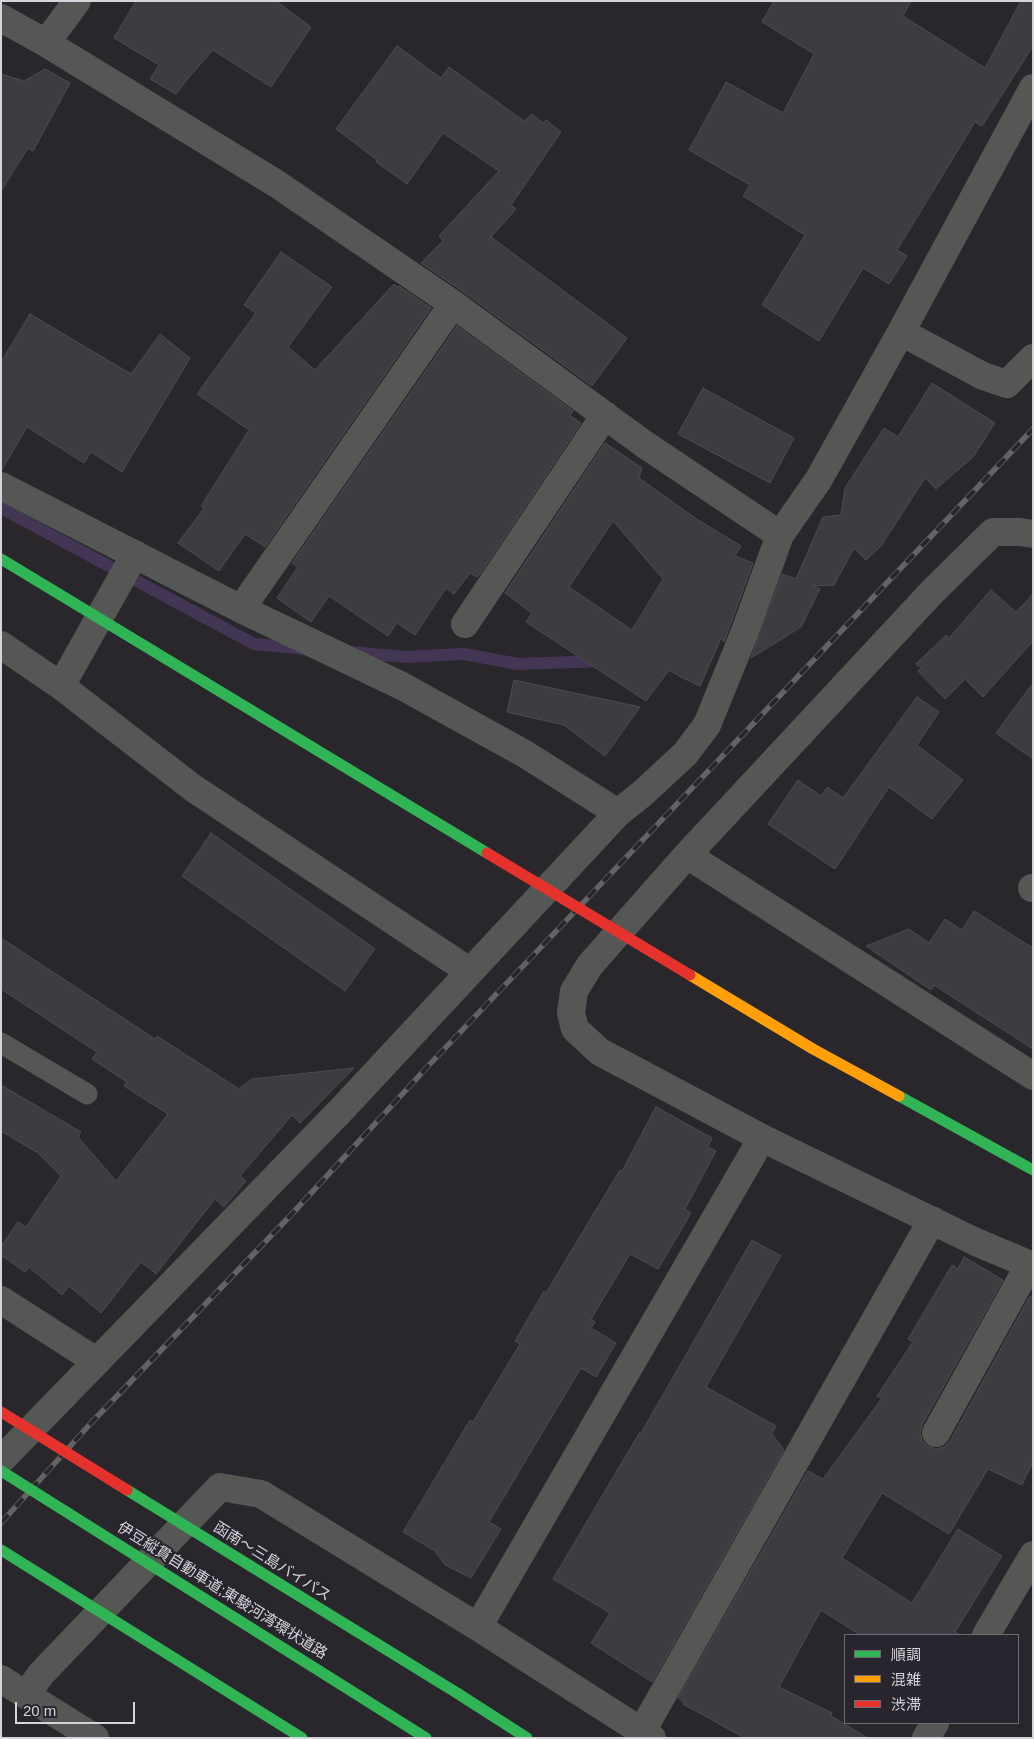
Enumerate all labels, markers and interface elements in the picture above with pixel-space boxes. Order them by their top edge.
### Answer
street label: 伊豆縦貫自動車道;東駿河湾環状道路 [114,1519,330,1663]
street label: 函南～三島バイパス [210,1519,334,1605]
legend [844,1634,1019,1724]
text: 順調 [891,1646,921,1663]
text: 混雑 [891,1671,921,1688]
scale bar [18,1692,138,1724]
text: 渋滞 [891,1696,921,1713]
text: 20 m [23,1702,56,1719]

